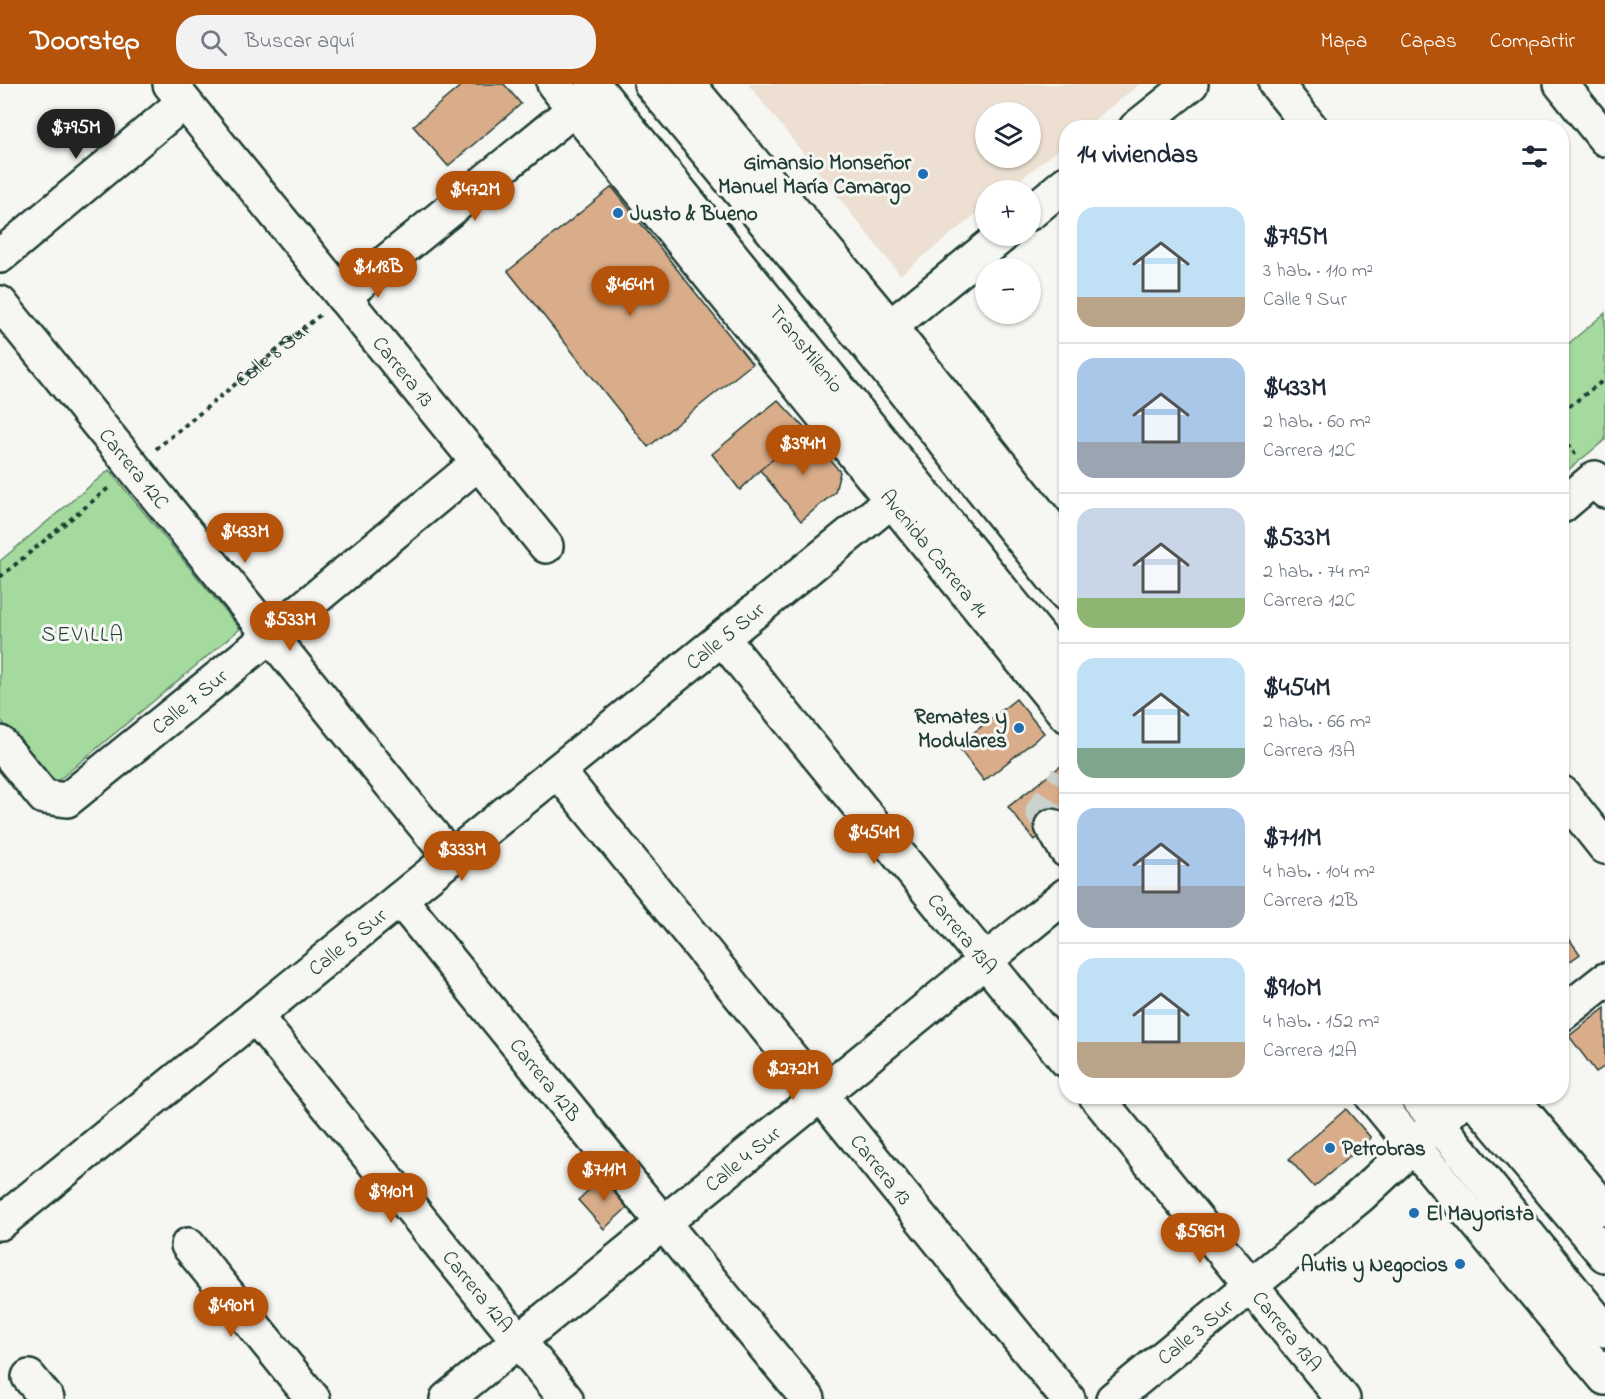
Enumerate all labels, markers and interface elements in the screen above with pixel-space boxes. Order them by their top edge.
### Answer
search box [176,15,596,69]
text: Doorstep [30,22,140,63]
icon: search [197,26,230,59]
text: Buscar aquí [245,26,355,58]
text: Mapa [1320,27,1367,57]
text: Capas [1400,27,1457,57]
text: Compartir [1490,27,1575,57]
map controls [975,102,1041,324]
button: layers [975,102,1041,168]
pin: $795M [34,109,118,160]
text: $795M [51,114,101,143]
text: 14 viviendas [1077,137,1198,175]
icon: filters [1518,140,1551,173]
place label: Gimansio Monseñor Manuel María Camargo [718,149,911,205]
marker: Gimansio Monseñor Manuel María Camargo [916,167,930,181]
pin: $472M [433,171,517,222]
text: $472M [450,176,500,205]
button: + [975,180,1041,246]
place label: Justo & Bueno [630,200,758,230]
marker: Justo & Bueno [611,206,625,220]
text: $795M [1263,219,1328,257]
icon: home [1125,231,1197,303]
pin: $1.18B [329,248,427,299]
text: $1.18B [353,253,403,282]
text: 3 hab. · 110 m² [1263,257,1373,286]
button: − [975,258,1041,324]
pin: $464M [588,266,672,317]
text: $464M [605,271,655,300]
text: Calle 9 Sur [1263,286,1347,315]
street label: TransMilenio [760,299,850,400]
street label: Calle 8 Sur [229,315,318,396]
street label: Carrera 13 [364,330,440,414]
text: $433M [1263,370,1327,408]
icon: home [1125,382,1197,454]
text: 2 hab. · 60 m² [1263,408,1371,437]
street label: Carrera 12C [91,422,175,517]
pin: $394M [761,425,845,476]
text: $394M [780,430,826,459]
text: Carrera 12C [1263,437,1355,466]
street label: Avenida Carrera 14 [872,484,994,625]
pin: $433M [203,513,287,564]
text: $433M [221,518,270,547]
text: $533M [1263,520,1331,558]
icon: home [1125,532,1197,604]
text: 2 hab. · 74 m² [1263,558,1370,587]
text: Carrera 12C [1263,587,1355,616]
street label: Calle 5 Sur [680,596,772,678]
pin: $533M [248,601,332,652]
text: $533M [264,606,316,635]
district label: SEVILLA [41,620,125,652]
street label: Calle 7 Sur [146,662,235,743]
text: $454M [1263,670,1331,708]
icon: home [1125,682,1197,754]
place label: Remates y Modulares [914,703,1007,757]
text: 2 hab. · 66 m² [1263,708,1371,737]
marker: Remates y Modulares [1012,721,1026,735]
text: Carrera 13A [1263,737,1355,766]
pin: $454M [832,814,916,865]
text: $454M [848,819,900,848]
text: $711M [1263,820,1322,858]
pin: $333M [420,831,504,882]
icon: home [1125,832,1197,904]
text: $333M [437,836,487,865]
text: 4 hab. · 104 m² [1263,858,1375,887]
text: Carrera 12B [1263,887,1358,916]
street label: Carrera 13A [919,888,1003,982]
street label: Calle 5 Sur [303,902,395,984]
text: $910M [1263,970,1322,1008]
icon: home [1125,982,1197,1054]
text: 4 hab. · 152 m² [1263,1008,1380,1037]
street label: Carrera 12B [501,1033,587,1129]
text: Carrera 12A [1263,1037,1357,1066]
pin: $272M [751,1050,835,1101]
text: $272M [767,1055,819,1084]
street label: Calle 4 Sur [699,1119,789,1200]
street label: Carrera 13 [842,1128,918,1212]
place label: Petrobras [1342,1135,1426,1165]
marker: Petrobras [1323,1141,1337,1155]
pin: $711M [562,1151,646,1202]
text: $711M [581,1156,627,1185]
pin: $910M [349,1173,433,1224]
text: $910M [368,1178,414,1207]
place label: El Mayorista [1426,1200,1534,1232]
marker: El Mayorista [1407,1206,1421,1220]
pin: $596M [1158,1213,1242,1264]
text: $596M [1175,1218,1225,1247]
street label: Carrera 12A [434,1244,519,1340]
place label: Autis y Negocios [1301,1251,1448,1283]
marker: Autis y Negocios [1453,1257,1467,1271]
street label: Carrera 13A [1244,1285,1328,1379]
pin: $490M [189,1287,273,1338]
text: $490M [207,1292,255,1321]
street label: Calle 3 Sur [1152,1293,1241,1374]

